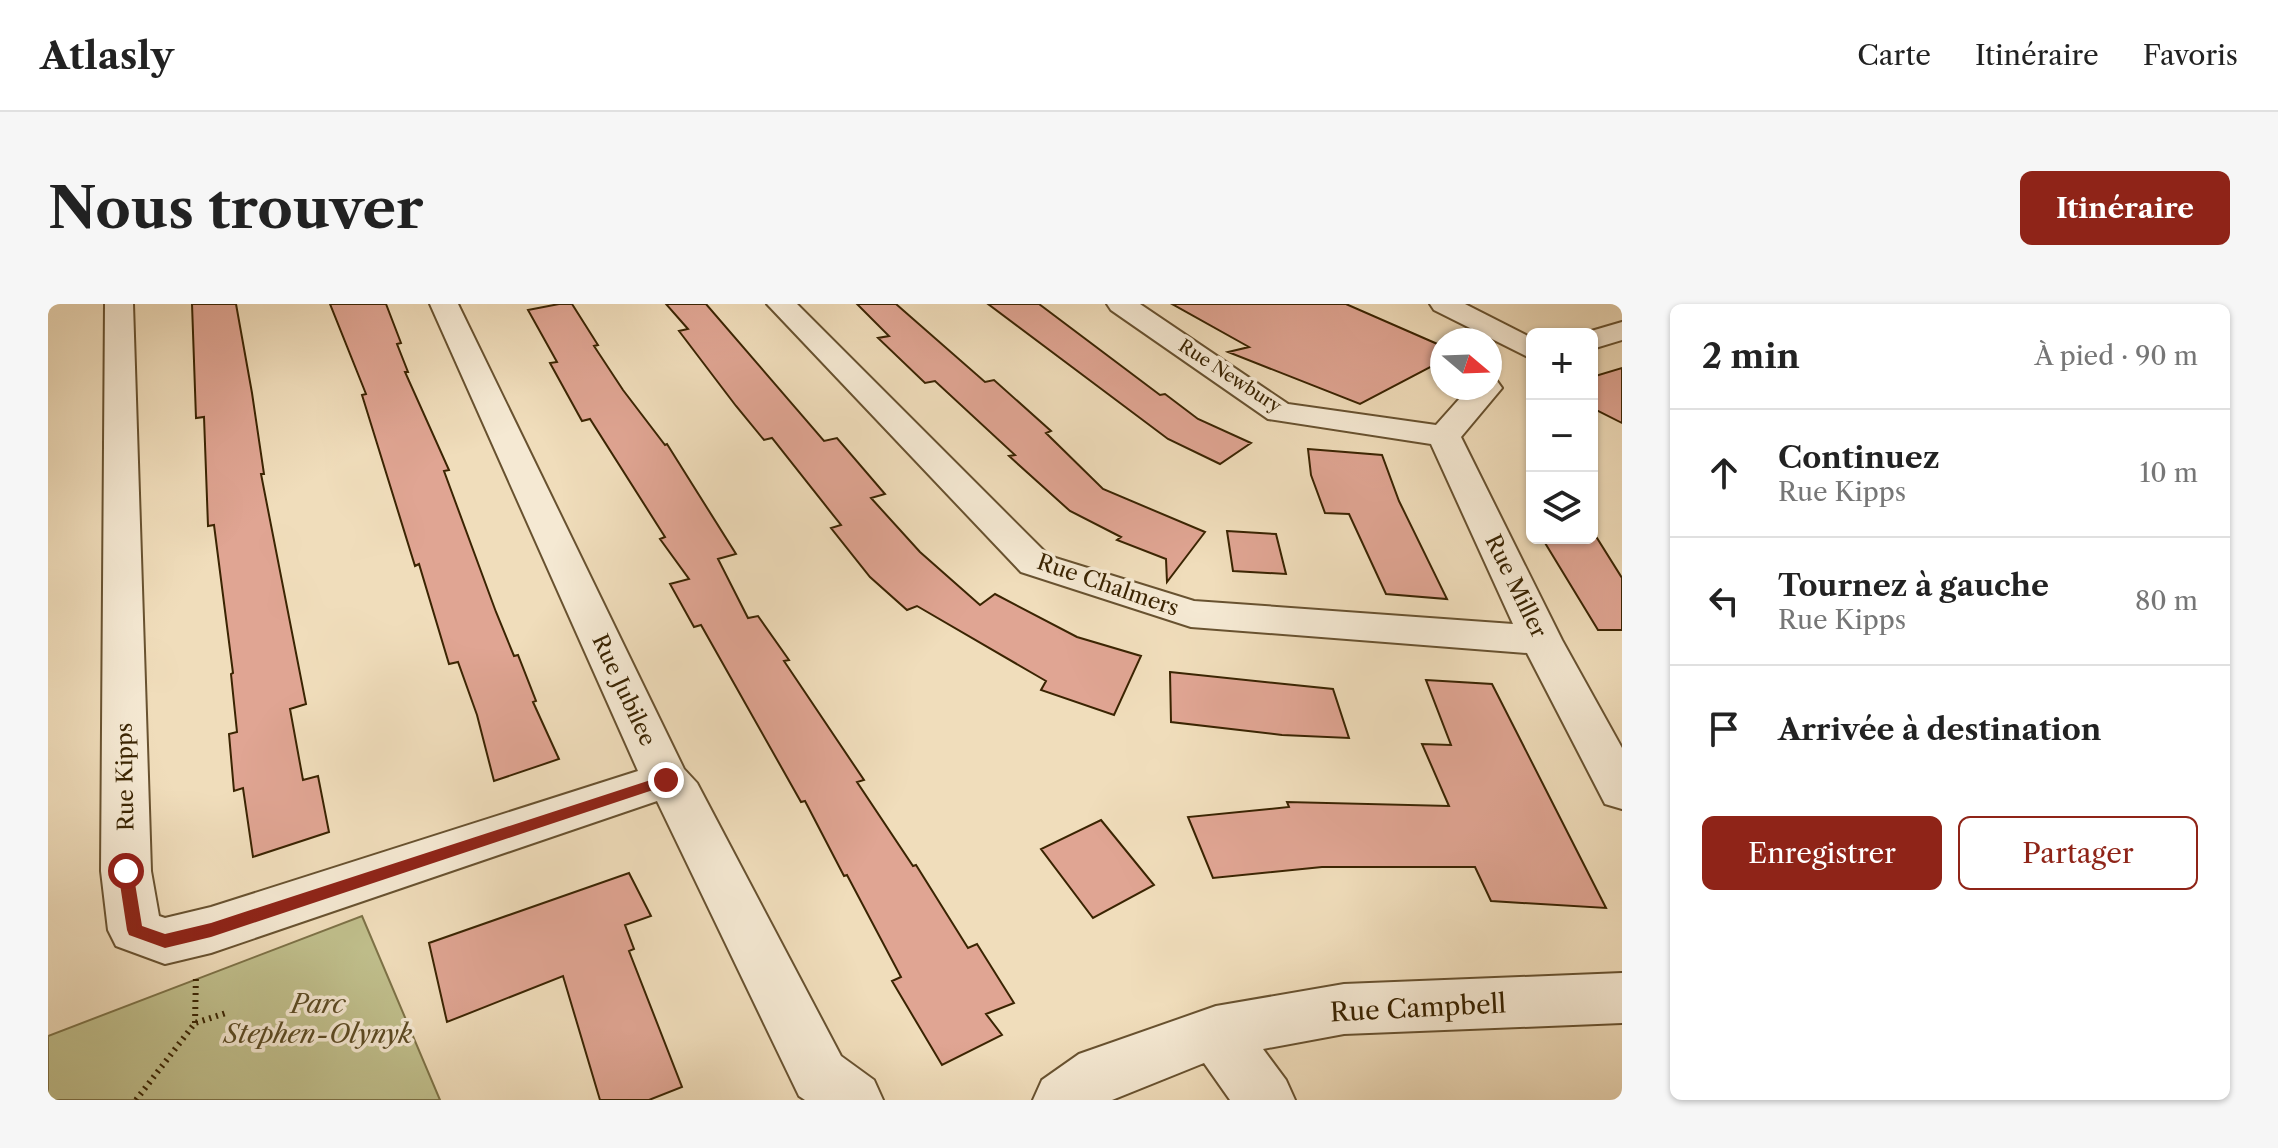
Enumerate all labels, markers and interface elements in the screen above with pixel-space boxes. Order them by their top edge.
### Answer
text: Atlasly [40,32,174,79]
text: Carte [1857,38,1931,72]
text: Itinéraire [1975,38,2099,72]
text: Favoris [2143,38,2238,72]
button: Itinéraire [2020,171,2230,245]
text: Nous trouver [48,174,423,243]
north arrow [1430,328,1502,400]
map controls [1526,328,1598,544]
button: + [1526,328,1598,400]
street label: Rue Newbury [1175,335,1286,418]
text: 2 min [1702,335,1800,377]
text: À pied · 90 m [2034,340,2198,372]
button: − [1526,400,1598,472]
text: Continuez [1778,439,1940,476]
icon: ahead [1702,451,1746,495]
text: 10 m [2139,457,2198,489]
button: layers [1526,472,1598,544]
text: Rue Kipps [1778,476,1906,508]
street label: Rue Miller [1479,530,1553,642]
street label: Rue Chalmers [1033,548,1183,622]
text: Tournez à gauche [1778,567,2049,604]
icon: left [1702,579,1746,623]
text: 80 m [2135,585,2198,617]
text: Rue Kipps [1778,604,1906,636]
street label: Rue Jubilee [586,630,662,750]
icon: arrive [1702,707,1746,751]
text: Arrivée à destination [1778,711,2101,748]
street label: Rue Kipps [111,723,139,831]
route end [648,762,684,798]
button: Enregistrer [1702,816,1942,890]
button: Partager [1958,816,2198,890]
route start [108,853,144,889]
street label: Rue Campbell [1329,987,1507,1029]
park label: Parc Stephen-Olynyk [222,988,413,1050]

